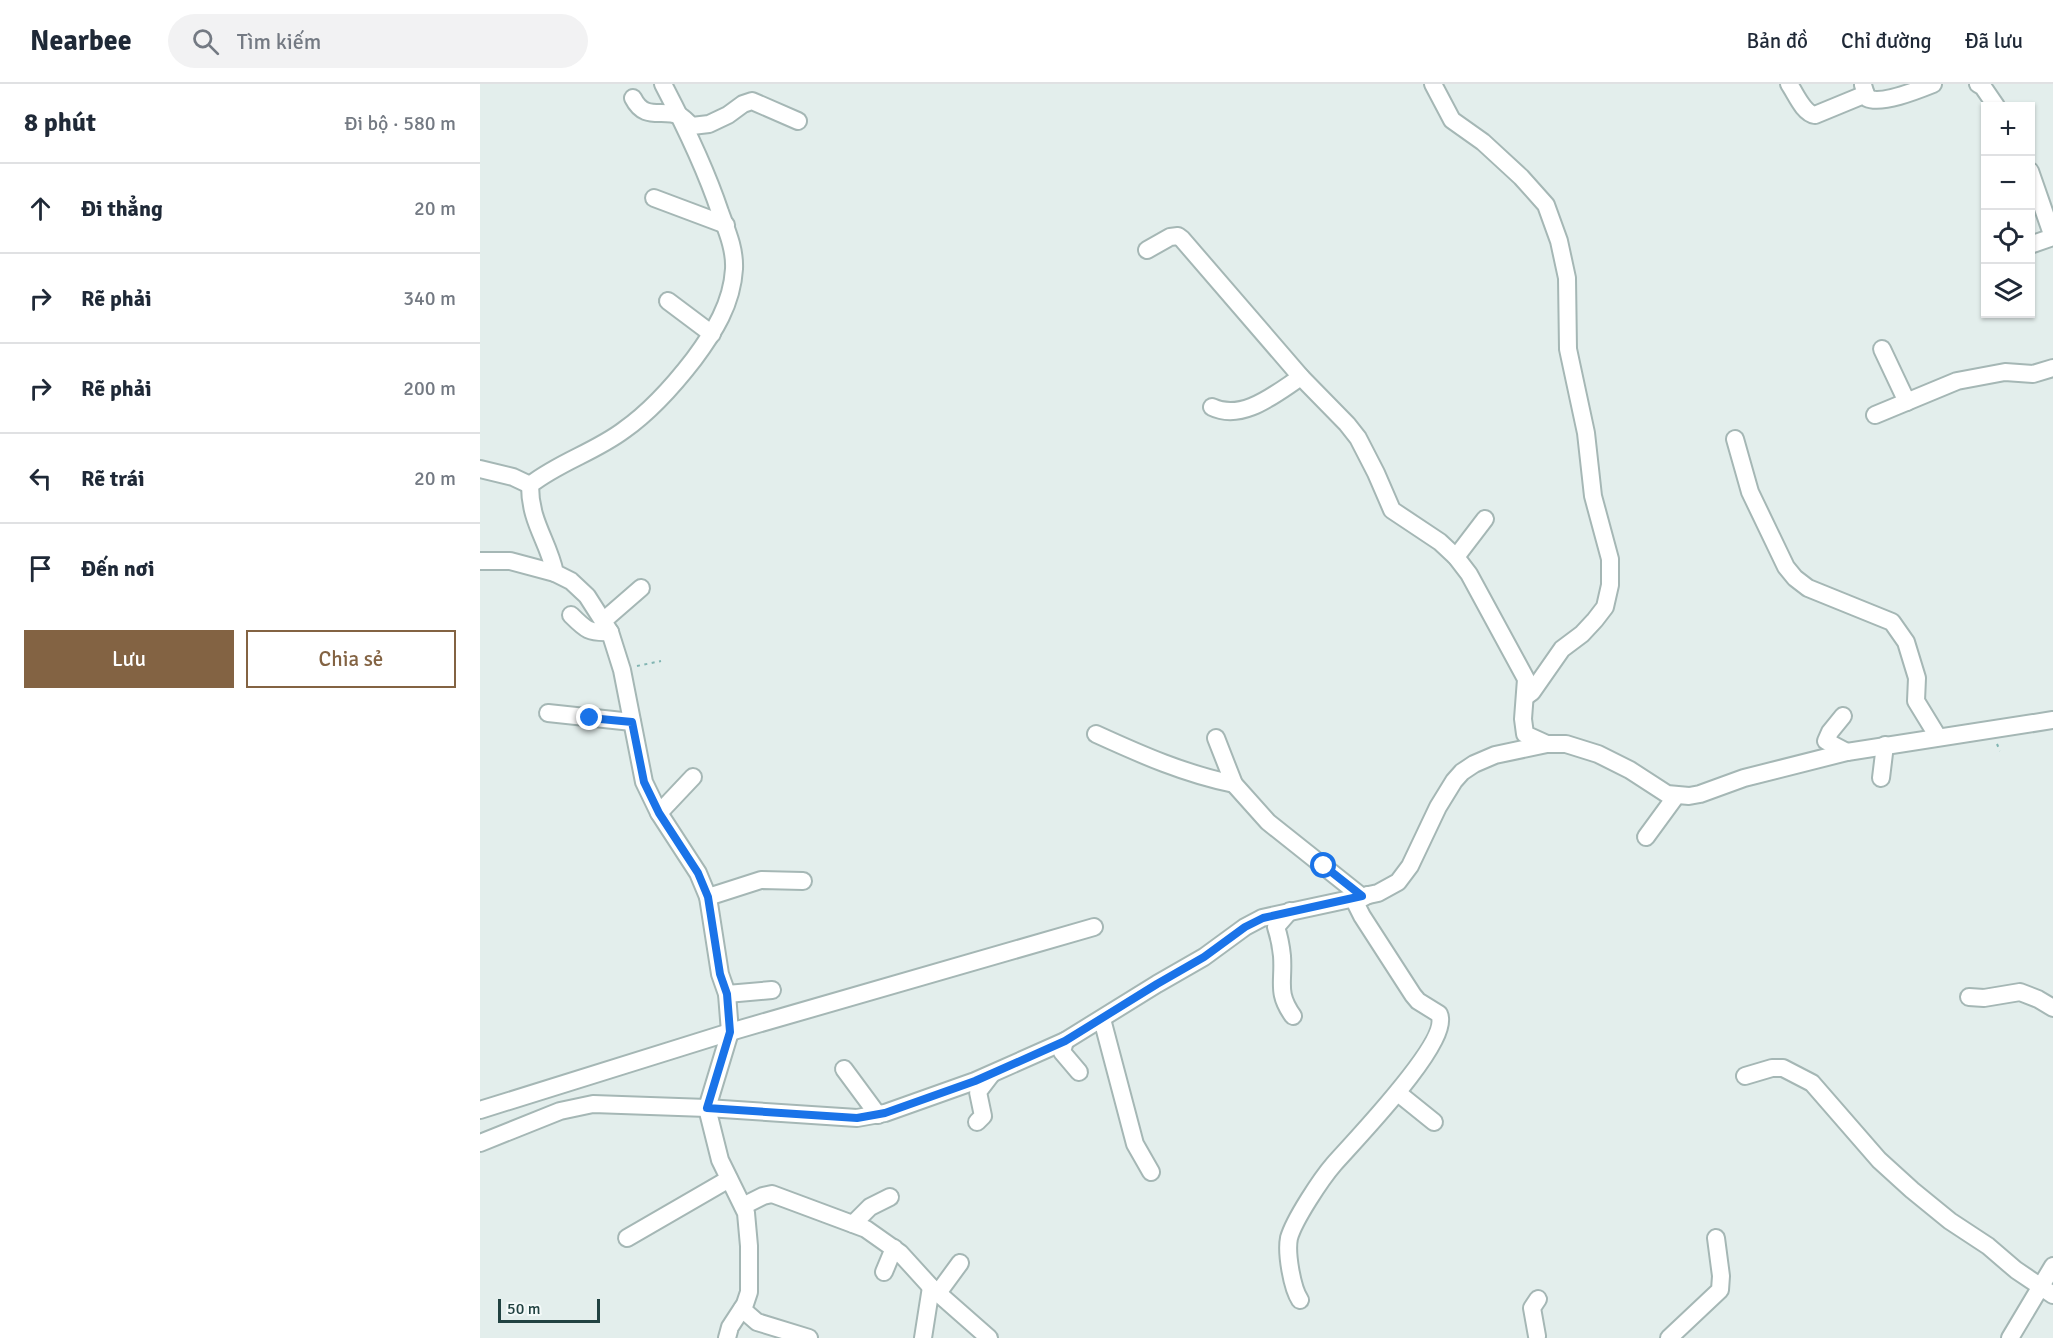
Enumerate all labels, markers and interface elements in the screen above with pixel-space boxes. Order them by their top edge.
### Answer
search box [168,14,588,68]
text: Nearbee [30,24,132,58]
icon: search [189,25,222,58]
text: Tìm kiếm [237,28,321,55]
text: Bản đồ [1747,28,1808,54]
text: Chỉ đường [1841,28,1932,54]
text: Đã lưu [1965,28,2023,54]
map controls [1981,102,2035,318]
button: + [1981,102,2035,156]
text: 8 phút [24,107,96,139]
text: Đi bộ · 580 m [344,111,456,136]
button: − [1981,156,2035,210]
icon: ahead [24,192,57,225]
text: Đi thẳng [81,195,163,222]
text: 20 m [414,196,456,221]
button: locate [1981,210,2035,264]
button: layers [1981,264,2035,318]
icon: right [24,282,57,315]
text: Rẽ phải [81,285,152,312]
text: 340 m [403,286,456,311]
icon: right [24,372,57,405]
text: Rẽ phải [81,375,152,402]
text: 200 m [403,376,456,401]
icon: left [24,462,57,495]
text: Rẽ trái [81,465,145,492]
text: 20 m [414,466,456,491]
icon: arrive [24,552,57,585]
text: Đến nơi [81,555,155,582]
button: Lưu [24,630,234,688]
button: Chia sẻ [246,630,456,688]
route end [576,704,602,730]
route start [1310,852,1336,878]
scale bar [498,1296,600,1324]
text: 50 m [507,1299,541,1319]

